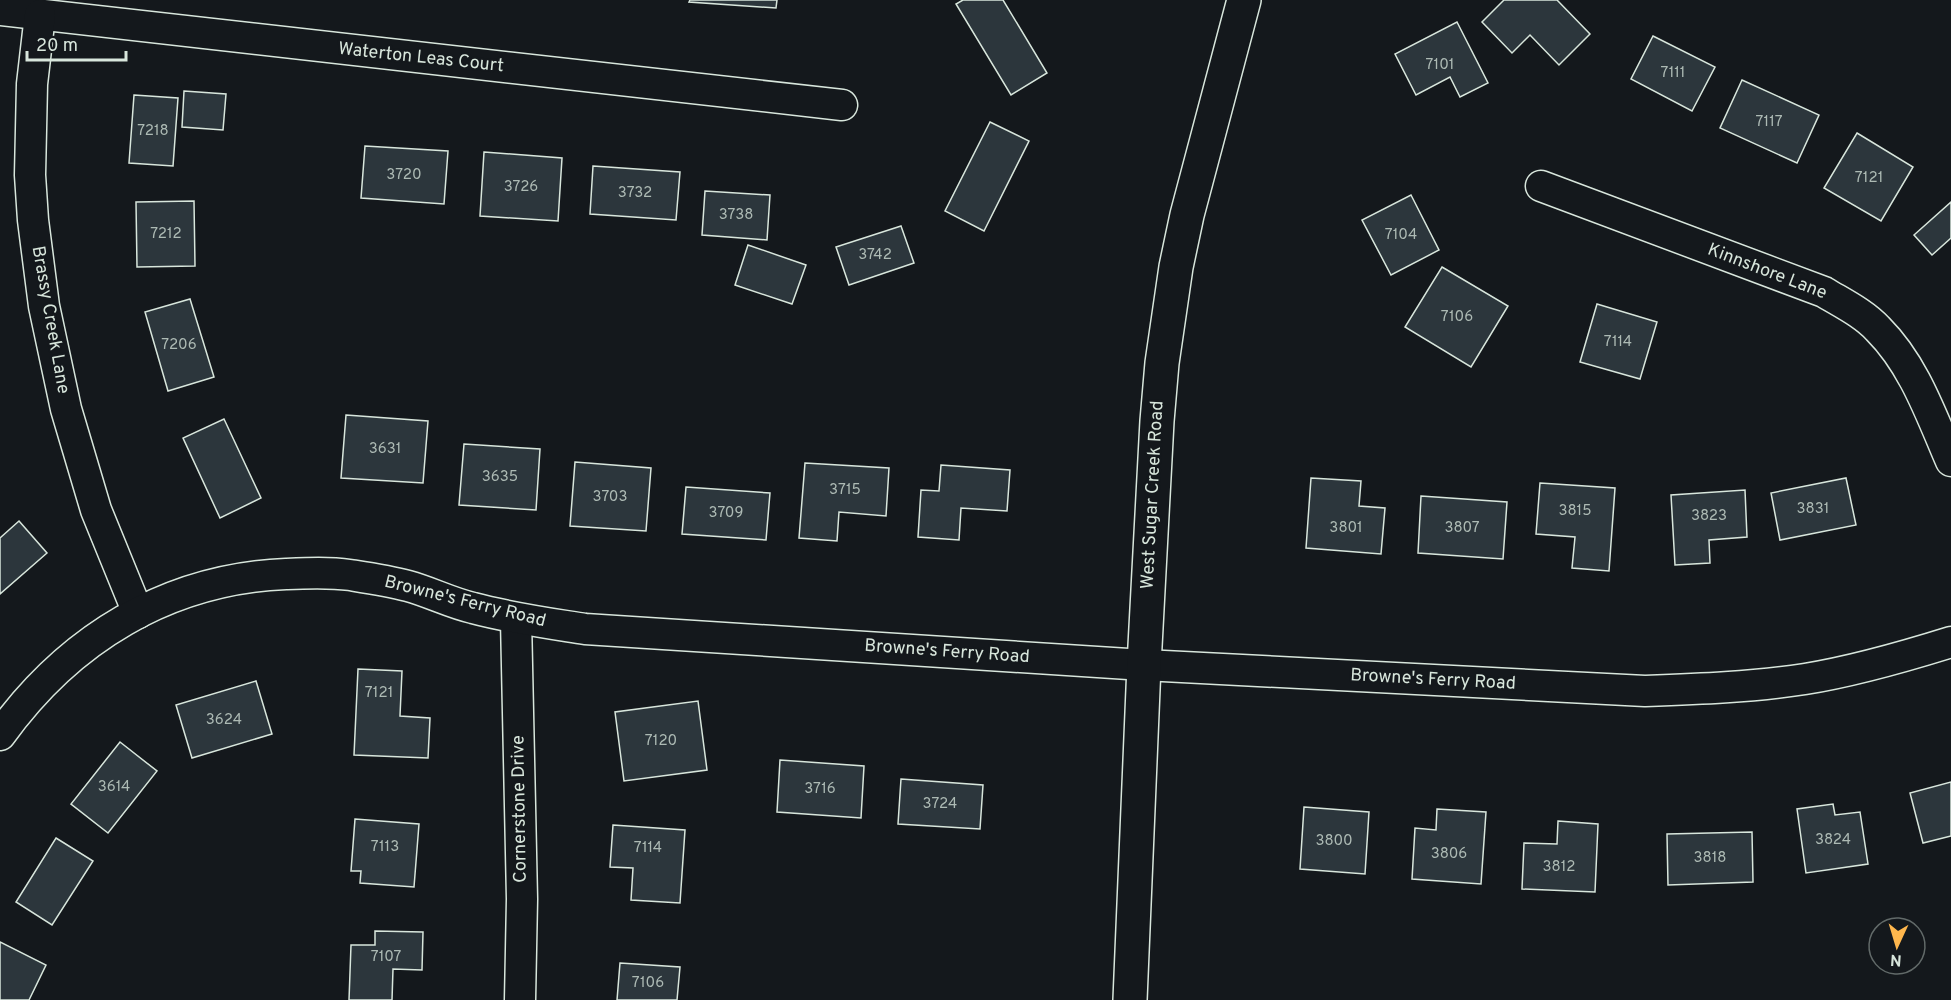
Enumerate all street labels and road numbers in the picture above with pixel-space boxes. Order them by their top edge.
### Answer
street label: Waterton Leas Court [337,38,505,78]
street label: Kinnshore Lane [1704,239,1830,305]
street label: Brassy Creek Lane [26,244,74,396]
street label: West Sugar Creek Road [1137,400,1169,590]
street label: Browne's Ferry Road [382,571,548,633]
street label: Browne's Ferry Road [864,635,1030,669]
street label: Browne's Ferry Road [1350,664,1516,696]
street label: Cornerstone Drive [507,735,533,883]

